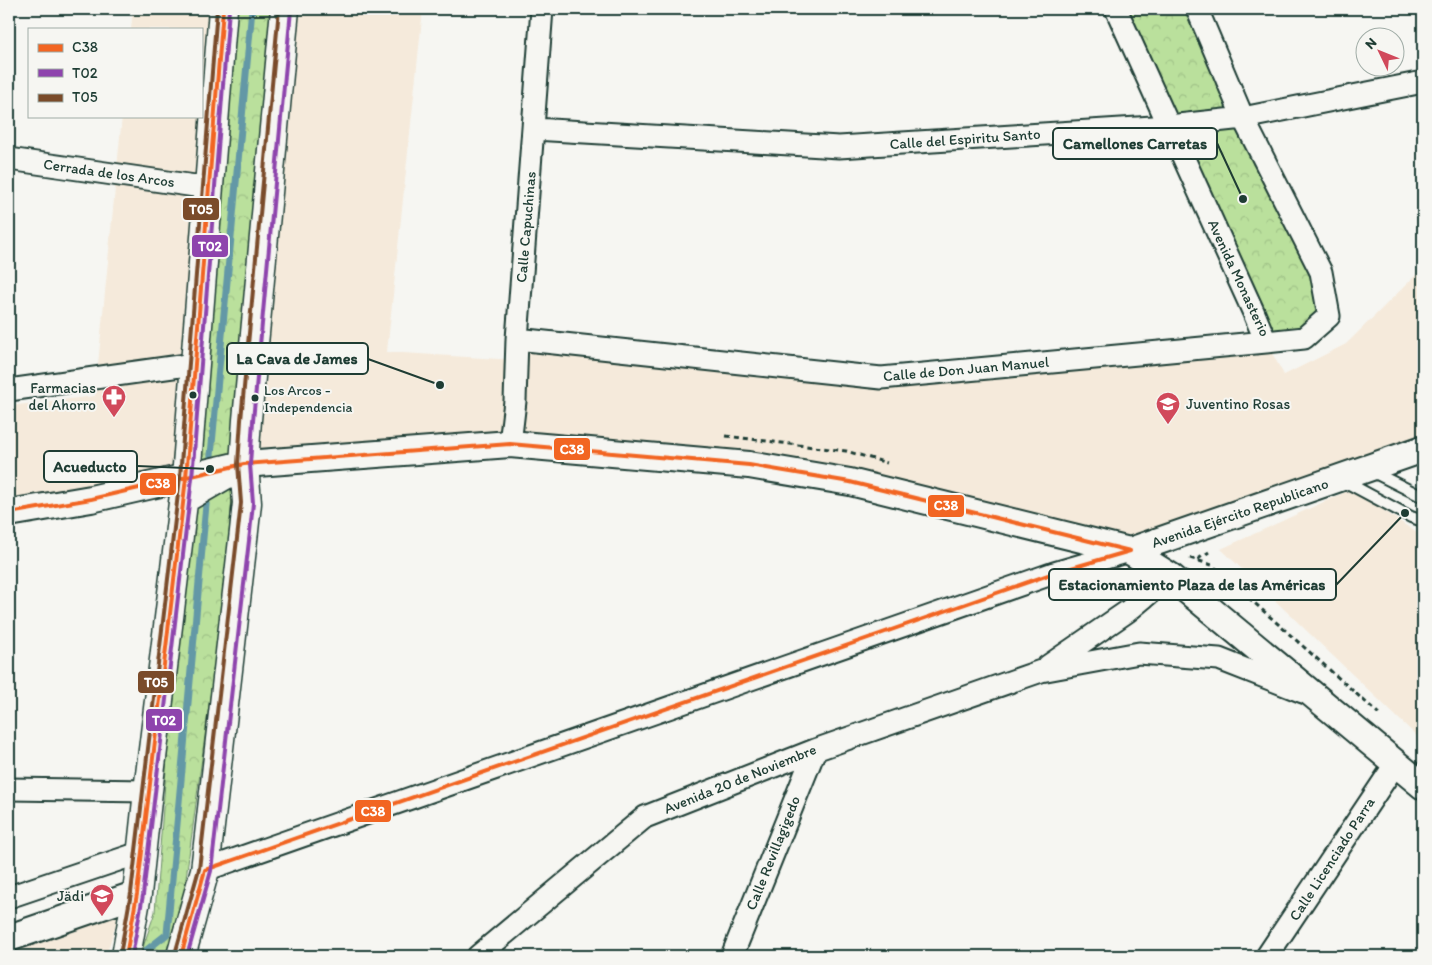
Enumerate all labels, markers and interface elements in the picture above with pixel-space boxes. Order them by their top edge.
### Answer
legend [28,28,202,118]
north arrow [1354,28,1404,78]
text: N [1361,34,1380,53]
text: C38 [72,38,98,56]
text: T02 [72,64,98,82]
text: T05 [72,88,98,106]
street label: Calle del Espiritu Santo [889,125,1041,153]
callout: Camellones Carretas [1053,128,1217,159]
text: Camellones Carretas [1063,134,1207,153]
street label: Cerrada de los Arcos [42,155,176,191]
street label: Calle Capuchinas [512,170,540,283]
line badge: T05 [182,197,220,221]
text: T05 [188,201,214,218]
street label: Avenida Monasterio [1204,217,1274,339]
line badge: T02 [191,234,229,258]
text: T02 [197,238,223,255]
callout: La Cava de James [227,343,368,374]
text: La Cava de James [236,349,358,368]
street label: Calle de Don Juan Manuel [882,353,1051,385]
place label: Farmacias del Ahorro [29,379,96,414]
place label: Los Arcos - Independencia [264,382,353,416]
pharmacy icon: Farmacias del Ahorro [101,384,127,418]
unlabelled marker [188,390,198,400]
school or university icon: Juventino Rosas [1155,391,1181,425]
marker: Los Arcos - Independencia [250,393,260,403]
place label: Juventino Rosas [1186,395,1291,413]
line badge: C38 [553,437,591,461]
text: C38 [560,441,584,458]
callout: Acueducto [44,451,137,482]
text: Acueducto [52,457,127,476]
line badge: C38 [139,472,177,496]
street label: Avenida Ejército Republicano [1149,474,1331,552]
text: C38 [146,475,170,492]
line badge: C38 [927,494,965,518]
text: C38 [934,497,958,514]
callout: Estacionamiento Plaza de las Américas [1049,569,1336,600]
text: Estacionamiento Plaza de las Américas [1059,575,1325,594]
line badge: T05 [137,670,175,694]
text: T05 [143,674,169,691]
line badge: T02 [145,708,183,732]
text: T02 [151,712,177,729]
street label: Avenida 20 de Noviembre [661,740,819,818]
street label: Calle Revillagigedo [742,793,804,913]
street label: Calle Licenciado Parra [1285,794,1379,924]
line badge: C38 [354,799,392,823]
text: C38 [361,803,385,820]
school or university icon: Jädi [89,883,115,917]
place label: Jädi [57,887,84,905]

